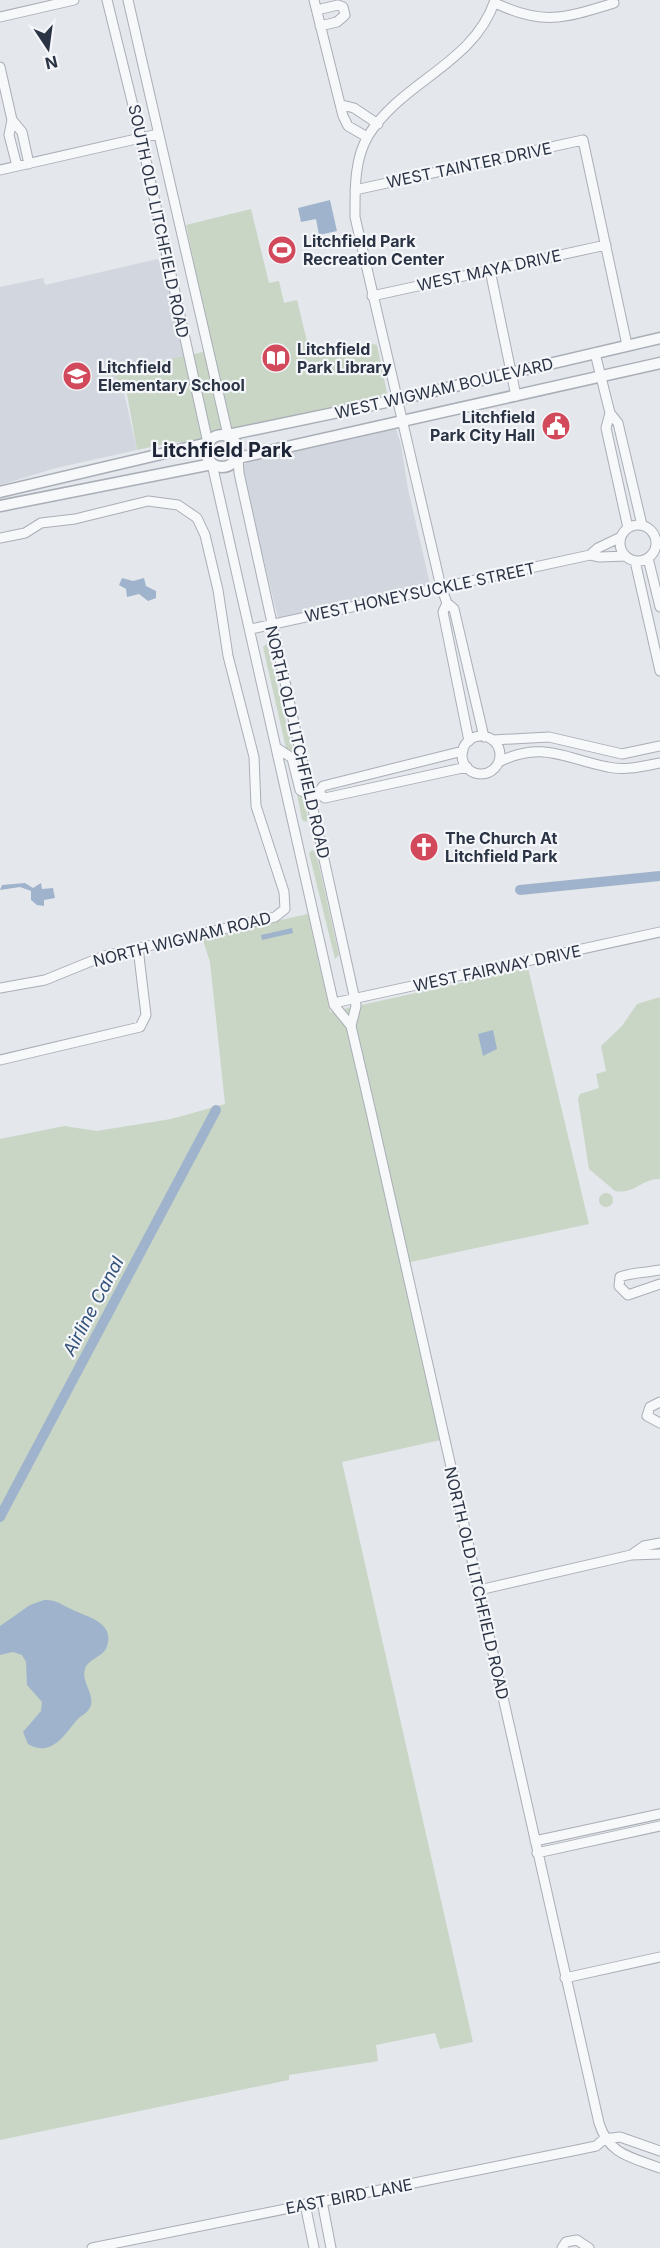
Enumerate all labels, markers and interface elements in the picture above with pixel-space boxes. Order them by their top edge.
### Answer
north arrow [18,18,78,78]
text: N [43,51,60,74]
street label: SOUTH OLD LITCHFIELD ROAD [124,102,194,340]
street label: WEST TAINTER DRIVE [385,138,553,192]
place label: Litchfield Park Recreation Center [303,231,445,269]
sports icon: Litchfield Park Recreation Center [266,234,298,266]
street label: WEST MAYA DRIVE [415,245,563,295]
place label: Litchfield Park Library [297,339,392,377]
library icon: Litchfield Park Library [260,342,292,374]
street label: WEST WIGWAM BOULEVARD [333,353,555,423]
place label: Litchfield Elementary School [98,357,245,395]
school or university icon: Litchfield Elementary School [61,360,93,392]
place label: Litchfield Park City Hall [430,407,535,445]
public building icon: Litchfield Park City Hall [540,410,572,442]
district label: Litchfield Park [152,438,293,462]
street label: WEST HONEYSUCKLE STREET [303,558,537,626]
street label: NORTH OLD LITCHFIELD ROAD [261,624,335,860]
place label: The Church At Litchfield Park [445,828,558,866]
church icon: The Church At Litchfield Park [408,831,440,863]
street label: NORTH WIGWAM ROAD [91,907,273,971]
street label: WEST FAIRWAY DRIVE [411,940,583,996]
water label: Airline Canal [58,1252,128,1360]
street label: NORTH OLD LITCHFIELD ROAD [440,1465,514,1701]
street label: EAST BIRD LANE [284,2174,414,2218]

